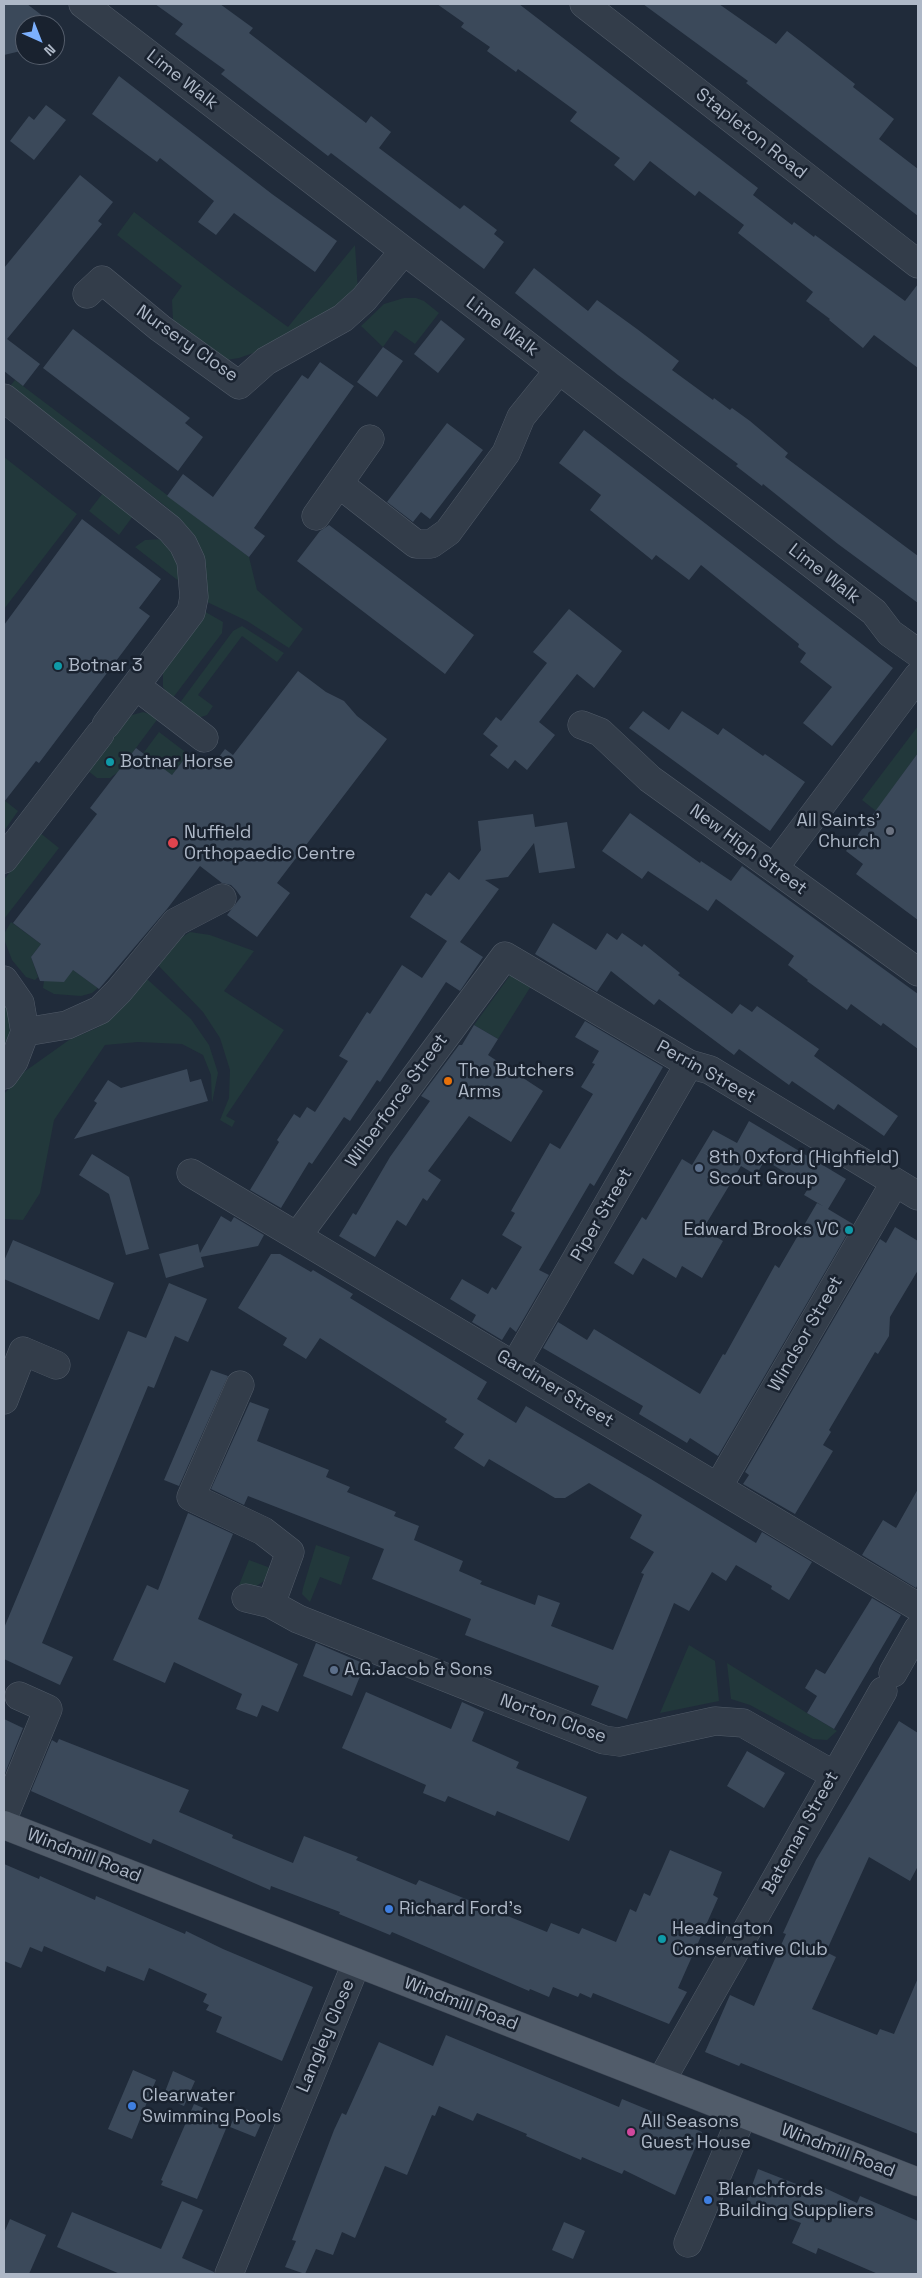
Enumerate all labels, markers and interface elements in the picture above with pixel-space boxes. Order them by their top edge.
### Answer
north arrow [15,15,65,65]
text: N [40,40,59,60]
street label: Lime Walk [142,45,222,115]
street label: Stapleton Road [691,84,811,184]
street label: Lime Walk [462,293,542,361]
street label: Nursery Close [132,301,242,387]
street label: Lime Walk [784,539,864,609]
place label: Botnar 3 [68,655,143,677]
marker: Botnar 3 [52,660,64,672]
place label: Botnar Horse [120,751,233,773]
marker: Botnar Horse [104,756,116,768]
street label: New High Street [685,800,811,900]
place label: All Saints' Church [796,810,880,852]
place label: Nuffield Orthopaedic Centre [184,822,355,864]
marker: All Saints' Church [884,825,896,837]
marker: Nuffield Orthopaedic Centre [166,836,180,850]
street label: Wilberforce Street [341,1030,453,1172]
street label: Perrin Street [653,1036,759,1108]
place label: The Butchers Arms [458,1060,574,1102]
marker: The Butchers Arms [442,1075,454,1087]
place label: 8th Oxford (Highfield) Scout Group [709,1147,899,1190]
marker: 8th Oxford (Highfield) Scout Group [693,1162,705,1174]
street label: Piper Street [567,1165,637,1265]
place label: Edward Brooks VC [683,1219,839,1241]
marker: Edward Brooks VC [843,1224,855,1236]
street label: Windsor Street [764,1272,848,1396]
street label: Gardiner Street [493,1346,617,1432]
place label: A.G.Jacob & Sons [344,1659,493,1681]
marker: A.G.Jacob & Sons [328,1664,340,1676]
street label: Norton Close [497,1690,609,1748]
street label: Bateman Street [758,1768,844,1898]
street label: Windmill Road [24,1824,144,1888]
place label: Richard Ford's [399,1898,522,1920]
marker: Richard Ford's [383,1903,395,1915]
place label: Headington Conservative Club [672,1918,828,1960]
marker: Headington Conservative Club [656,1933,668,1945]
street label: Windmill Road [401,1972,521,2036]
street label: Langley Close [292,1976,360,2096]
place label: Clearwater Swimming Pools [142,2085,281,2128]
marker: Clearwater Swimming Pools [126,2100,138,2112]
place label: All Seasons Guest House [641,2111,751,2154]
street label: Windmill Road [778,2119,898,2183]
marker: All Seasons Guest House [625,2126,637,2138]
place label: Blanchfords Building Suppliers [718,2179,874,2222]
marker: Blanchfords Building Suppliers [702,2194,714,2206]

